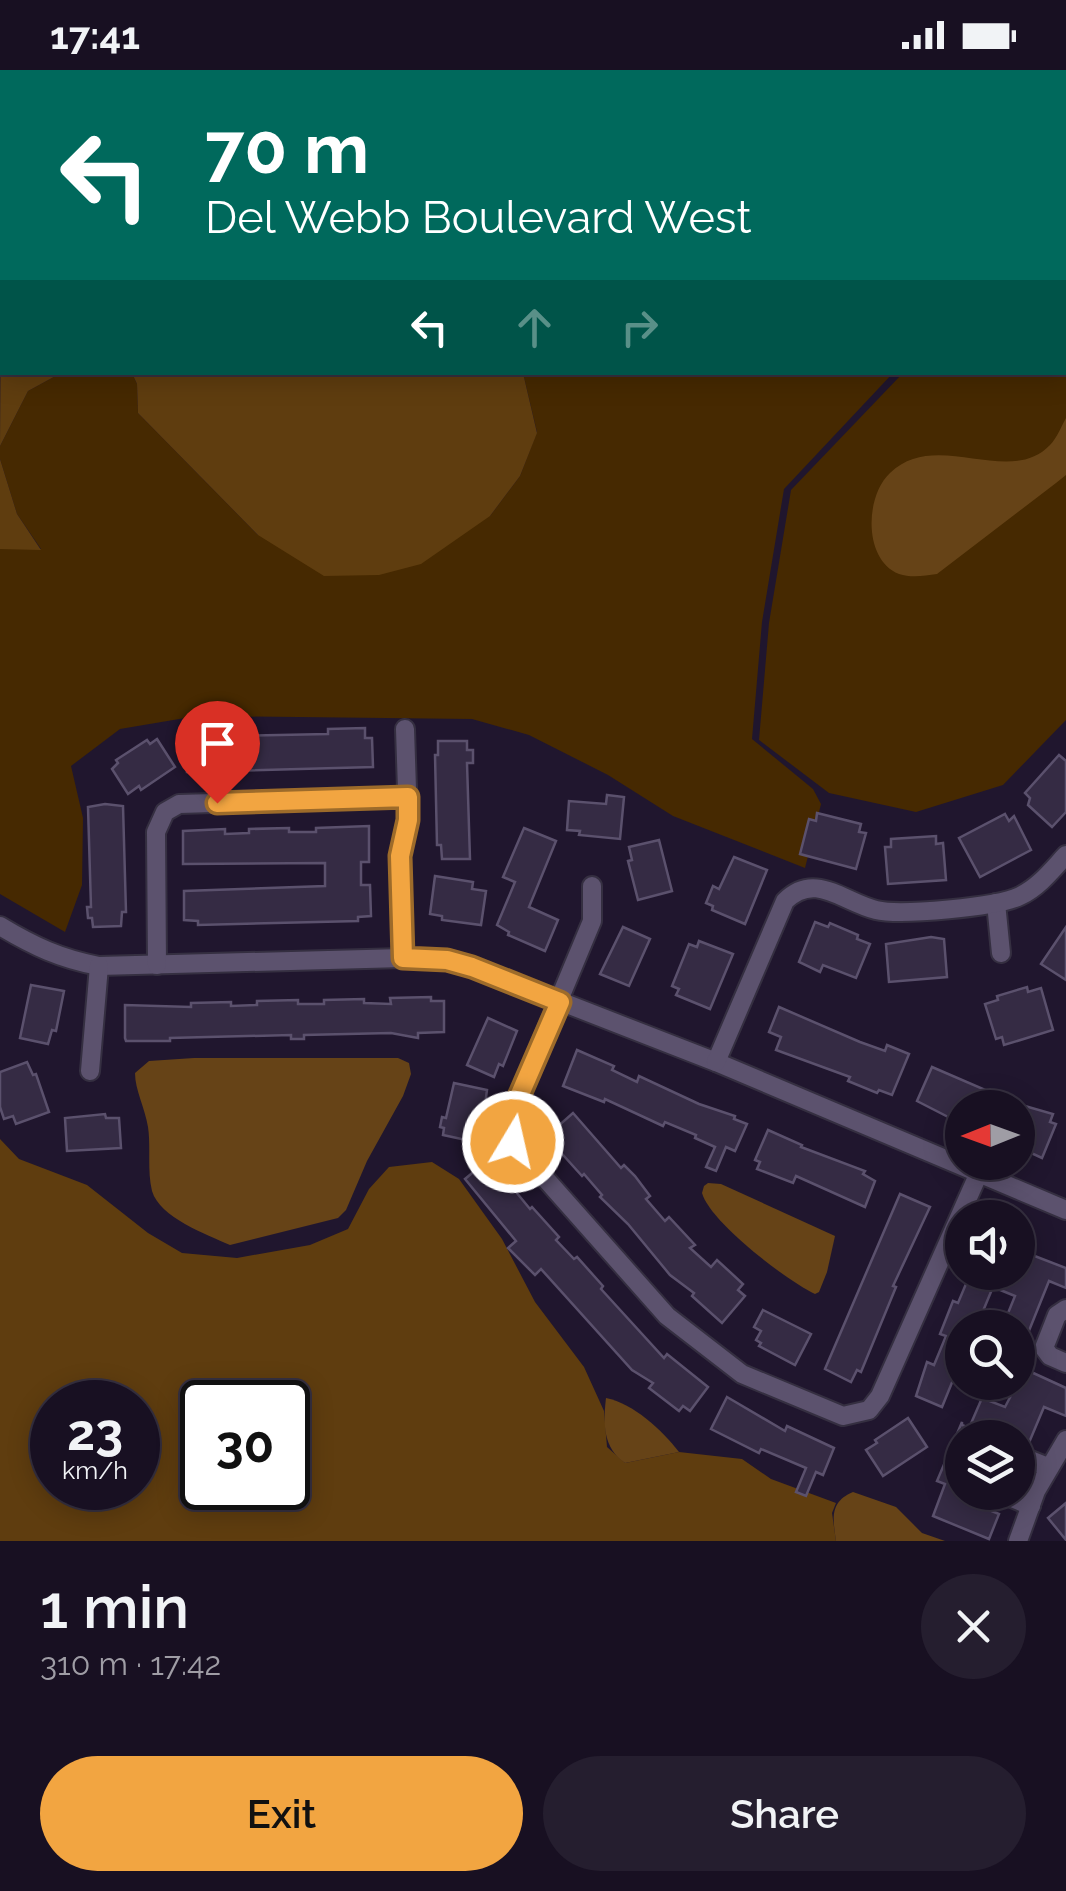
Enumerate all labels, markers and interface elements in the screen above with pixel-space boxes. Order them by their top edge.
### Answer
text: 17:41 [50,13,140,58]
text: 70 m [205,107,369,189]
icon: left [40,110,170,240]
text: Del Webb Boulevard West [205,191,752,244]
icon: left [402,300,457,355]
icon: ahead [507,300,562,355]
icon: right [612,300,667,355]
pin [175,701,260,804]
icon: arrive [190,716,245,771]
position arrow [461,1090,565,1194]
north arrow [945,1090,1035,1180]
map controls [945,1090,1035,1510]
button: sound [945,1200,1035,1290]
button: search [945,1310,1035,1400]
speed limit sign: 30 [180,1380,310,1510]
text: 23 [67,1403,123,1462]
button: layers [945,1420,1035,1510]
text: km/h [62,1455,128,1485]
text: 1 min [40,1572,189,1642]
button: close [921,1574,1026,1679]
text: 310 m · 17:42 [40,1645,221,1682]
button: Exit [40,1756,523,1871]
button: Share [543,1756,1026,1871]

